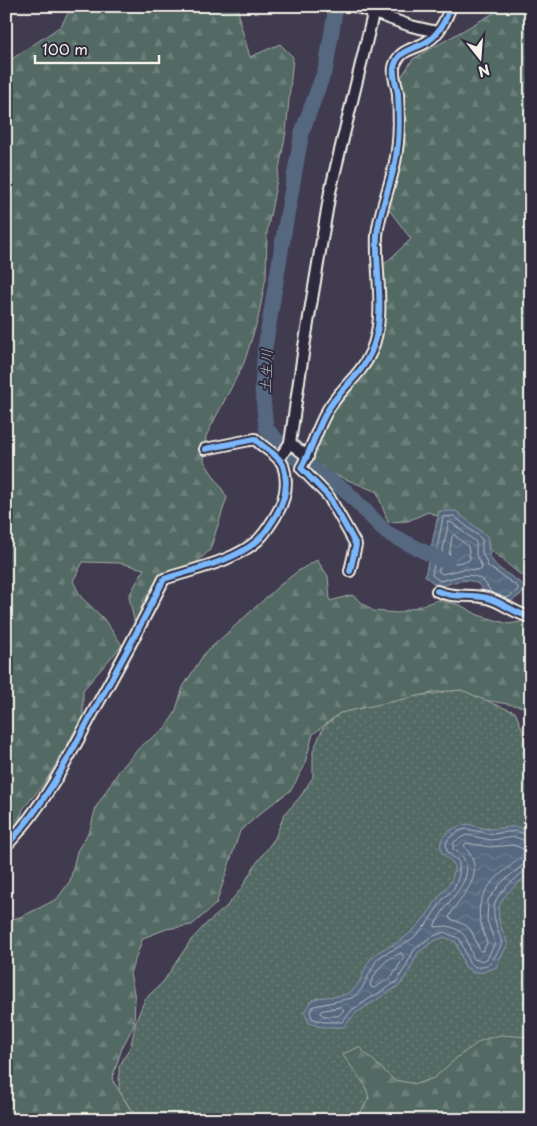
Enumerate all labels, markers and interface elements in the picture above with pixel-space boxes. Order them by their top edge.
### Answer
scale bar [35,32,159,64]
north arrow [454,32,504,82]
text: 100 m [42,37,88,60]
text: N [476,59,492,83]
water label: 土生川 [253,348,277,394]

